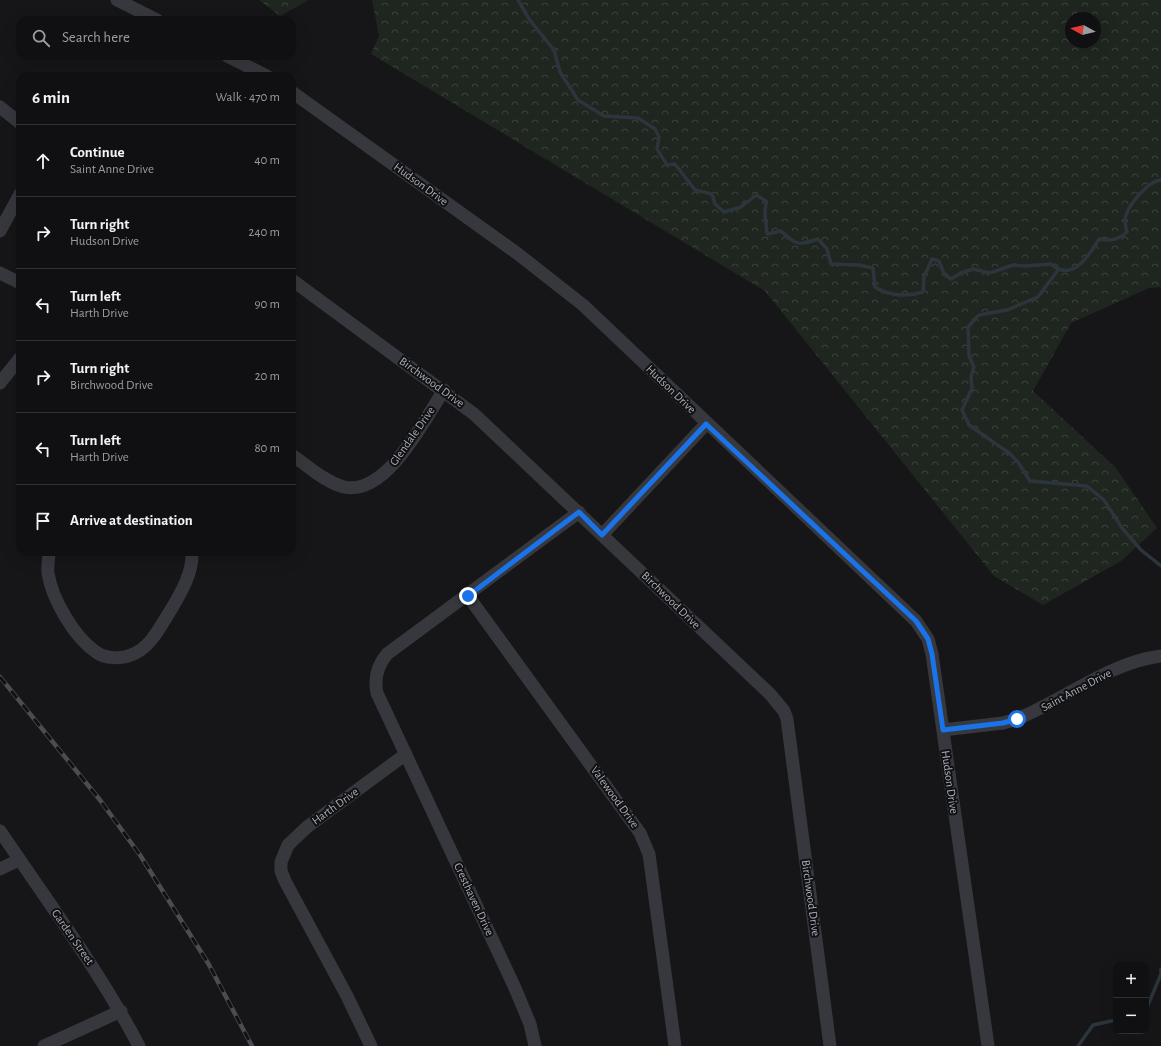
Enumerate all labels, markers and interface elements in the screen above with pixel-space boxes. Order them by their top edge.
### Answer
north arrow [1065,12,1101,48]
search box [16,16,296,60]
icon: search [30,27,52,49]
text: Search here [62,30,130,45]
text: 6 min [32,89,70,106]
text: Walk · 470 m [216,91,280,104]
text: Continue [70,145,125,160]
icon: ahead [32,150,54,172]
text: 40 m [254,154,280,167]
street label: Hudson Drive [392,160,450,208]
text: Saint Anne Drive [70,163,154,176]
text: Turn right [70,217,129,232]
icon: right [32,222,54,244]
text: 240 m [248,226,280,239]
text: Hudson Drive [70,235,139,248]
text: Turn left [70,289,121,304]
icon: left [32,294,54,316]
text: 90 m [254,298,280,311]
text: Harth Drive [70,307,129,320]
street label: Birchwood Drive [397,355,467,409]
text: Turn right [70,361,129,376]
street label: Hudson Drive [644,363,698,415]
icon: right [32,366,54,388]
text: 20 m [255,370,280,383]
text: Birchwood Drive [70,379,153,392]
street label: Glendale Drive [387,404,437,468]
text: Turn left [70,433,121,448]
icon: left [32,438,54,460]
text: 80 m [254,442,280,455]
text: Harth Drive [70,451,129,464]
icon: arrive [32,510,54,532]
text: Arrive at destination [70,513,193,528]
street label: Birchwood Drive [639,569,703,631]
route end [459,587,477,605]
street label: Saint Anne Drive [1039,667,1113,713]
route start [1008,710,1026,728]
street label: Hudson Drive [940,750,960,814]
street label: Valewood Drive [589,764,641,830]
street label: Harth Drive [310,785,360,827]
street label: Birchwood Drive [800,859,822,937]
street label: Cresthaven Drive [452,861,496,937]
street label: Garden Street [50,907,97,967]
map controls [1113,962,1149,1034]
button: + [1113,962,1149,998]
button: − [1113,998,1149,1034]

